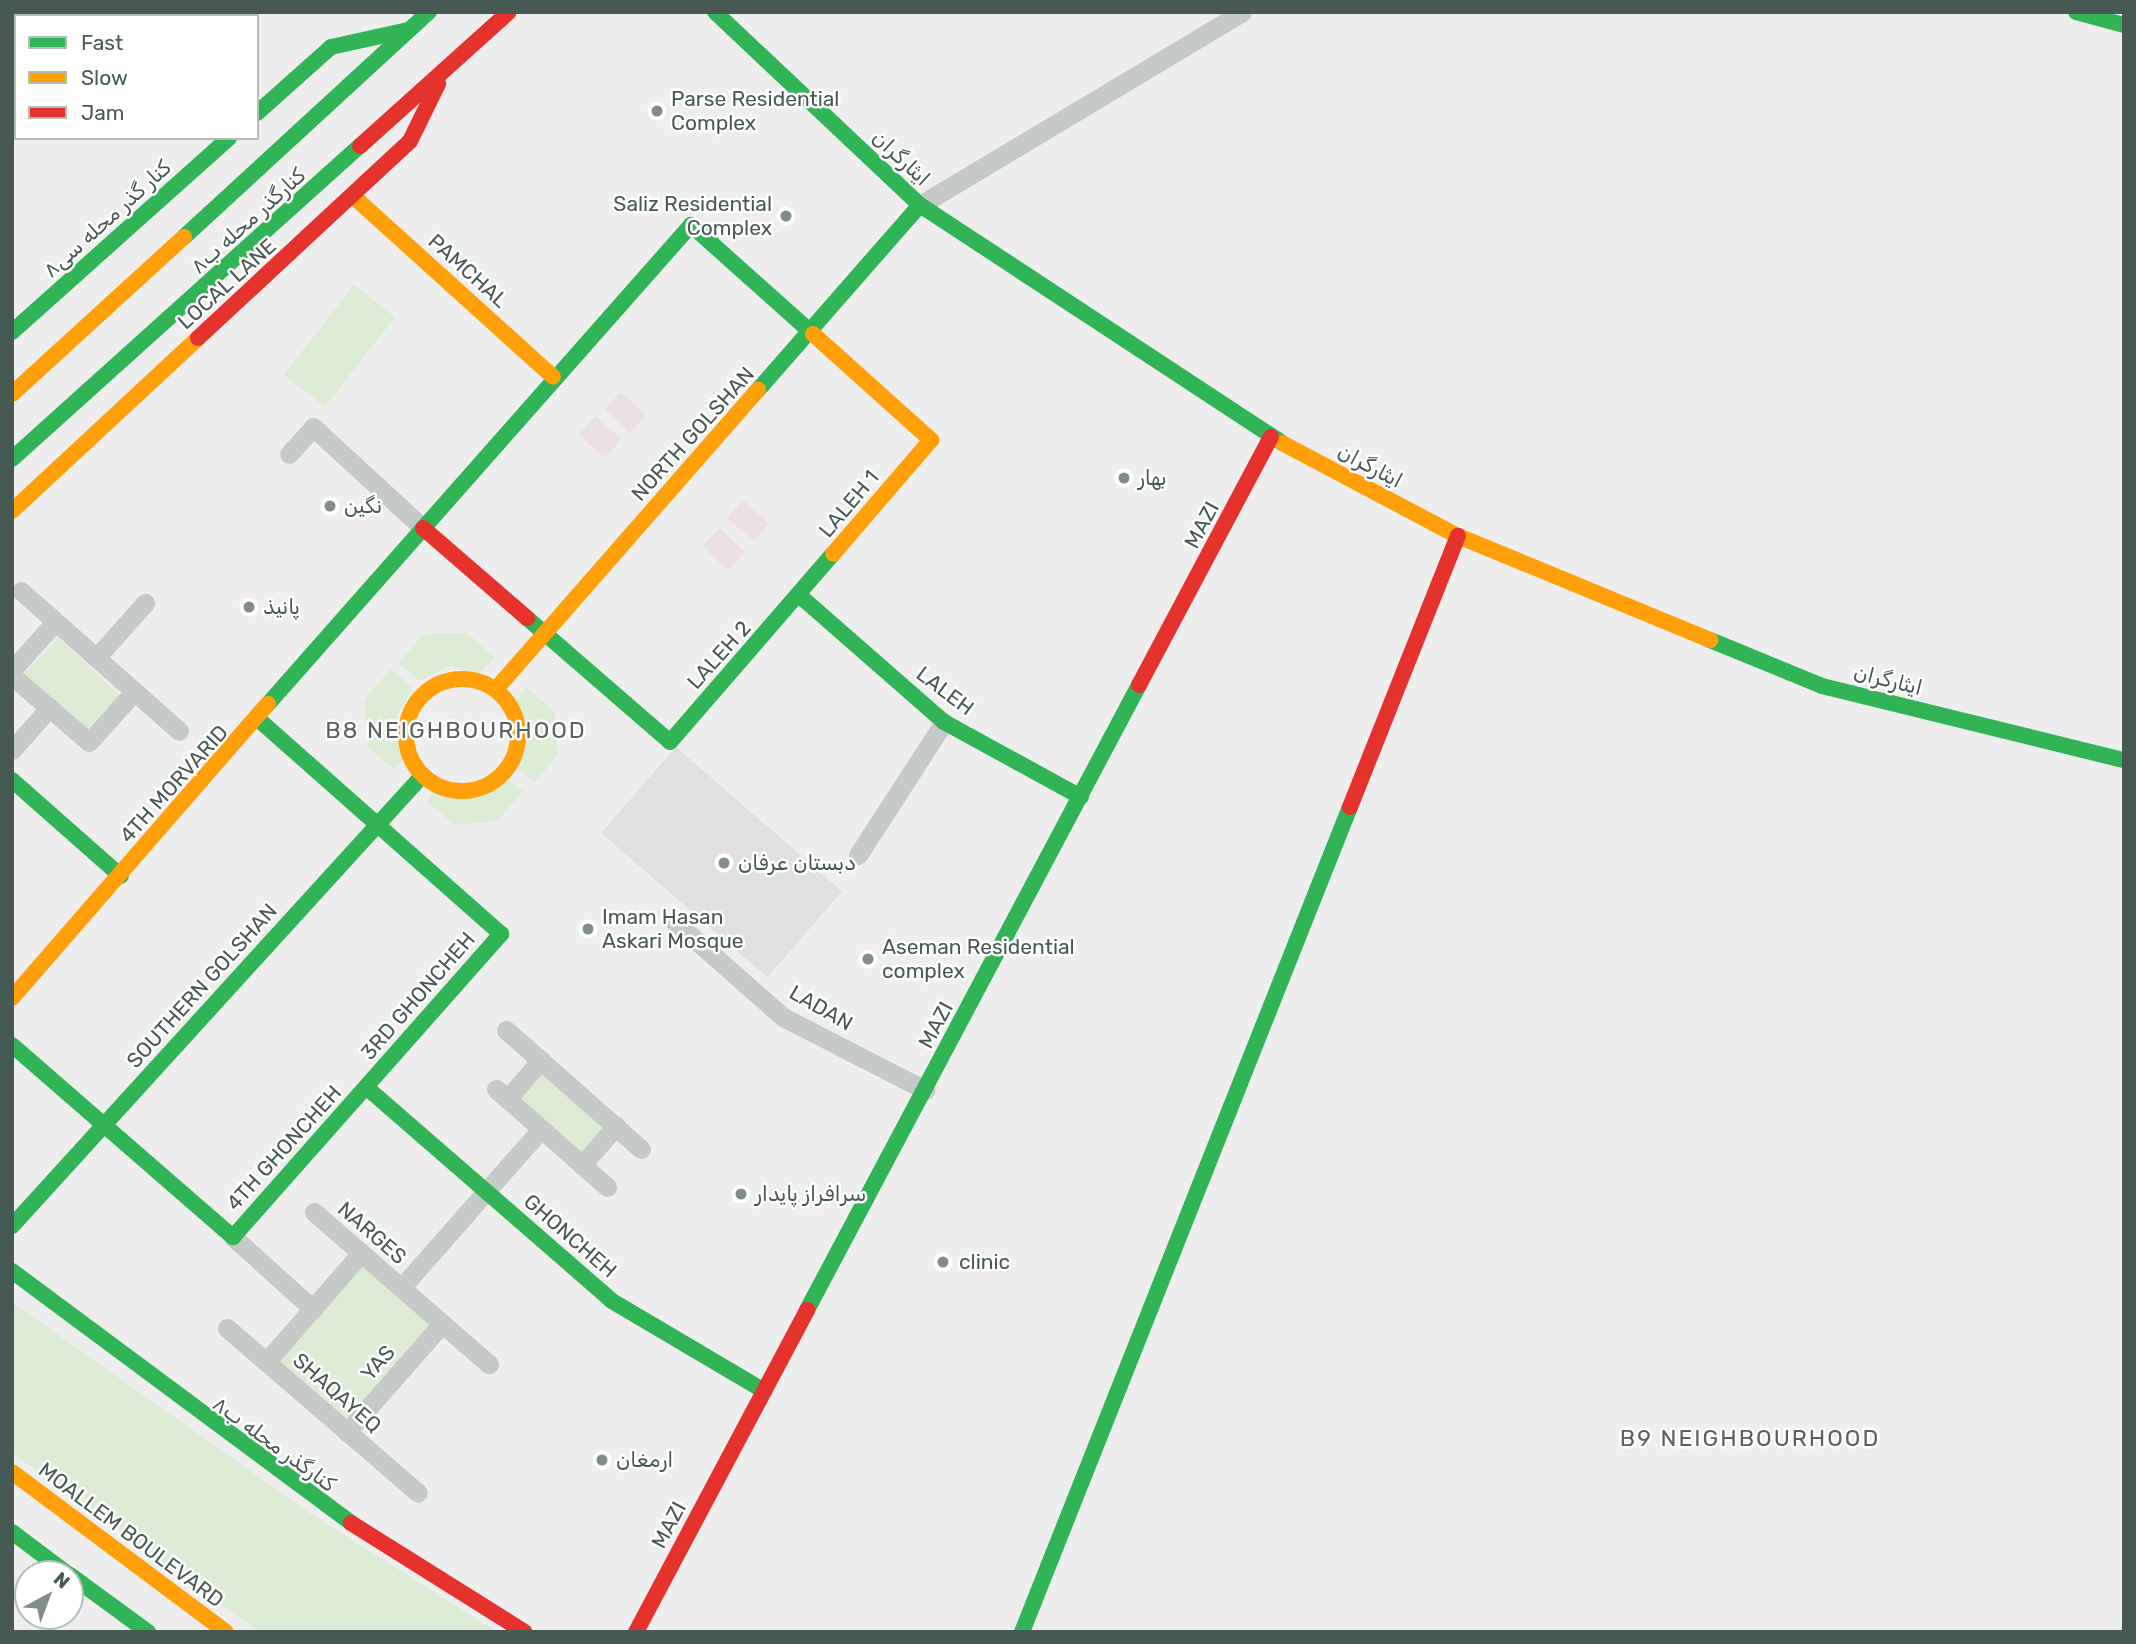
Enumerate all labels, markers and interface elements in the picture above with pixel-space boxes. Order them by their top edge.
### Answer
legend [14,14,259,140]
text: Fast [81,30,123,55]
text: Slow [81,65,128,90]
place label: Parse Residential Complex [671,86,839,136]
text: Jam [81,100,125,125]
marker: Parse Residential Complex [649,103,665,119]
street label: ایثارگران [867,125,935,191]
street label: کنار گذر محله سی۸ [38,155,176,283]
street label: کنارگذر محله ب۸ [185,163,311,279]
place label: Saliz Residential Complex [613,191,772,241]
marker: Saliz Residential Complex [778,208,794,224]
street label: PAMCHAL [423,229,513,313]
street label: LOCAL LANE [173,233,281,335]
street label: NORTH GOLSHAN [626,362,760,506]
street label: ایثارگران [1333,439,1407,493]
street label: LALEH 1 [814,465,884,543]
place label: بهار [1138,465,1167,491]
marker: بهار [1116,470,1132,486]
place label: نگین [344,493,382,519]
street label: MAZI [1179,497,1225,553]
marker: نگین [322,498,338,514]
place label: پانیذ [263,594,300,620]
marker: پانیذ [241,599,257,615]
street label: LALEH 2 [682,616,756,694]
street label: ایثارگران [1851,659,1925,701]
street label: LALEH [911,661,979,721]
district label: B8 NEIGHBOURHOOD [327,716,585,744]
street label: 4TH MORVARID [115,720,233,848]
place label: دبستان عرفان [738,850,856,876]
marker: دبستان عرفان [716,855,732,871]
street label: SOUTHERN GOLSHAN [122,899,282,1073]
place label: Imam Hasan Askari Mosque [602,904,744,954]
marker: Imam Hasan Askari Mosque [580,921,596,937]
street label: 3RD GHONCHEH [356,927,480,1065]
place label: Aseman Residential complex [882,934,1075,984]
marker: Aseman Residential complex [860,951,876,967]
street label: LADAN [785,980,857,1036]
street label: MAZI [913,997,959,1053]
street label: 4TH GHONCHEH [221,1080,347,1216]
place label: سرافراز پایدار [755,1181,866,1207]
marker: سرافراز پایدار [733,1186,749,1202]
street label: GHONCHEH [518,1189,622,1283]
street label: NARGES [333,1196,411,1270]
place label: clinic [959,1249,1010,1275]
marker: clinic [933,1252,953,1272]
street label: YAS [356,1340,400,1386]
street label: SHAQAYEQ [288,1348,386,1438]
street label: کنارگذر محله ب۸ [208,1391,340,1497]
district label: B9 NEIGHBOURHOOD [1622,1424,1878,1452]
place label: ارمغان [616,1447,673,1473]
marker: ارمغان [594,1452,610,1468]
street label: MOALLEM BOULEVARD [33,1457,229,1613]
street label: MAZI [646,1497,692,1553]
north arrow [14,1560,84,1630]
text: N [49,1567,74,1593]

